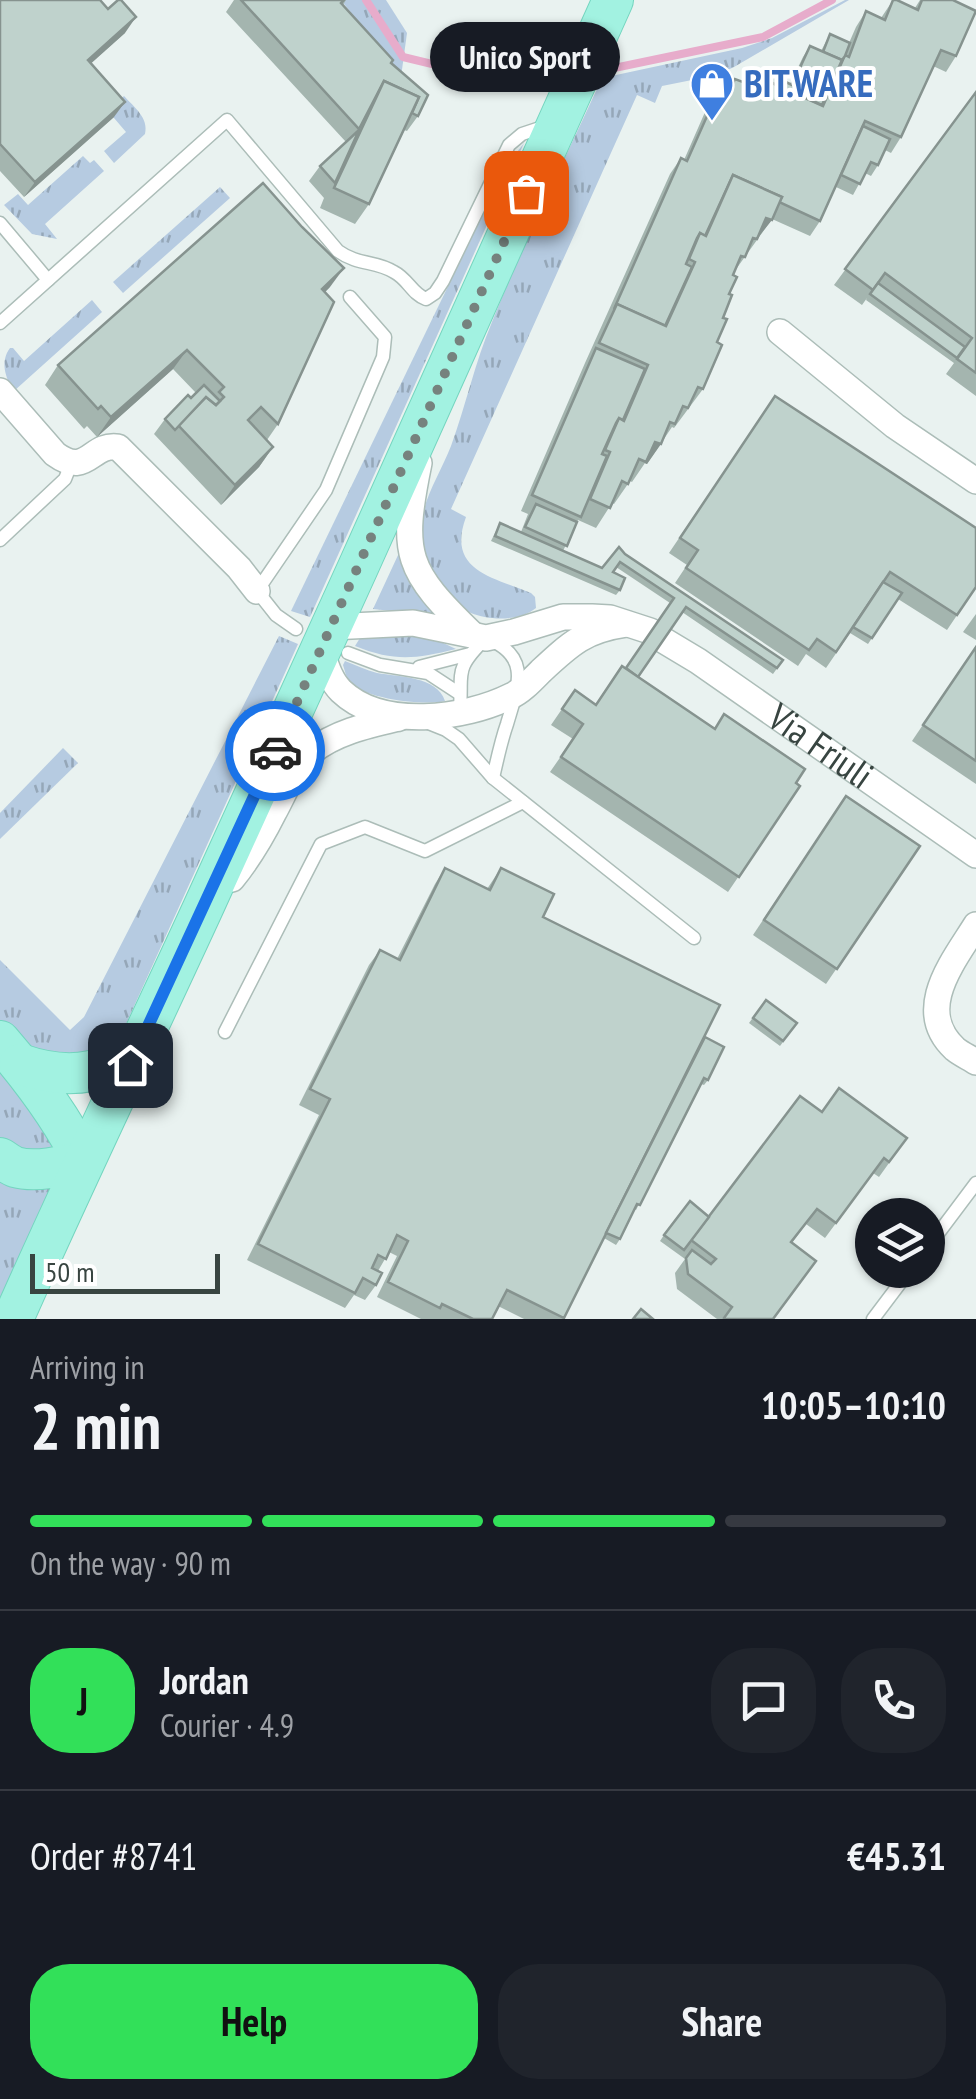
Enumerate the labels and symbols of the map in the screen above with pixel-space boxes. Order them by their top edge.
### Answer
callout: Unico Sport [431,23,621,93]
place label: BIT.WARE [744,58,873,107]
shop icon: BIT.WARE [689,61,735,122]
pin [484,151,569,236]
street label: Via Friuli [758,691,883,799]
courier [225,701,325,801]
pin [88,1023,173,1108]
scale bar [30,1249,220,1294]

